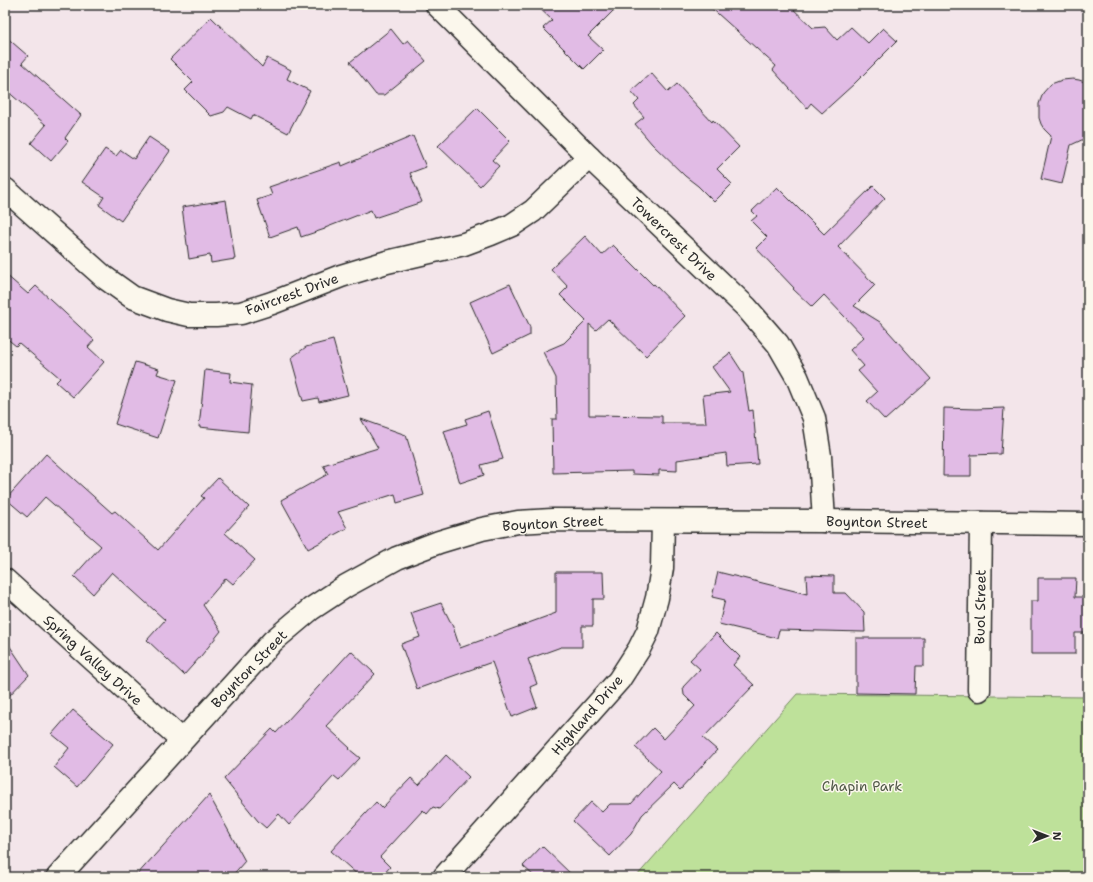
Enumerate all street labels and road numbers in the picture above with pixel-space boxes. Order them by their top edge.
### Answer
street label: Towercrest Drive [627,193,721,285]
street label: Faircrest Drive [243,269,341,319]
street label: Boynton Street [502,511,604,535]
street label: Boynton Street [826,512,928,532]
street label: Buol Street [970,569,990,645]
street label: Spring Valley Drive [40,611,146,709]
street label: Boynton Street [207,626,291,712]
street label: Highland Drive [547,671,627,759]

